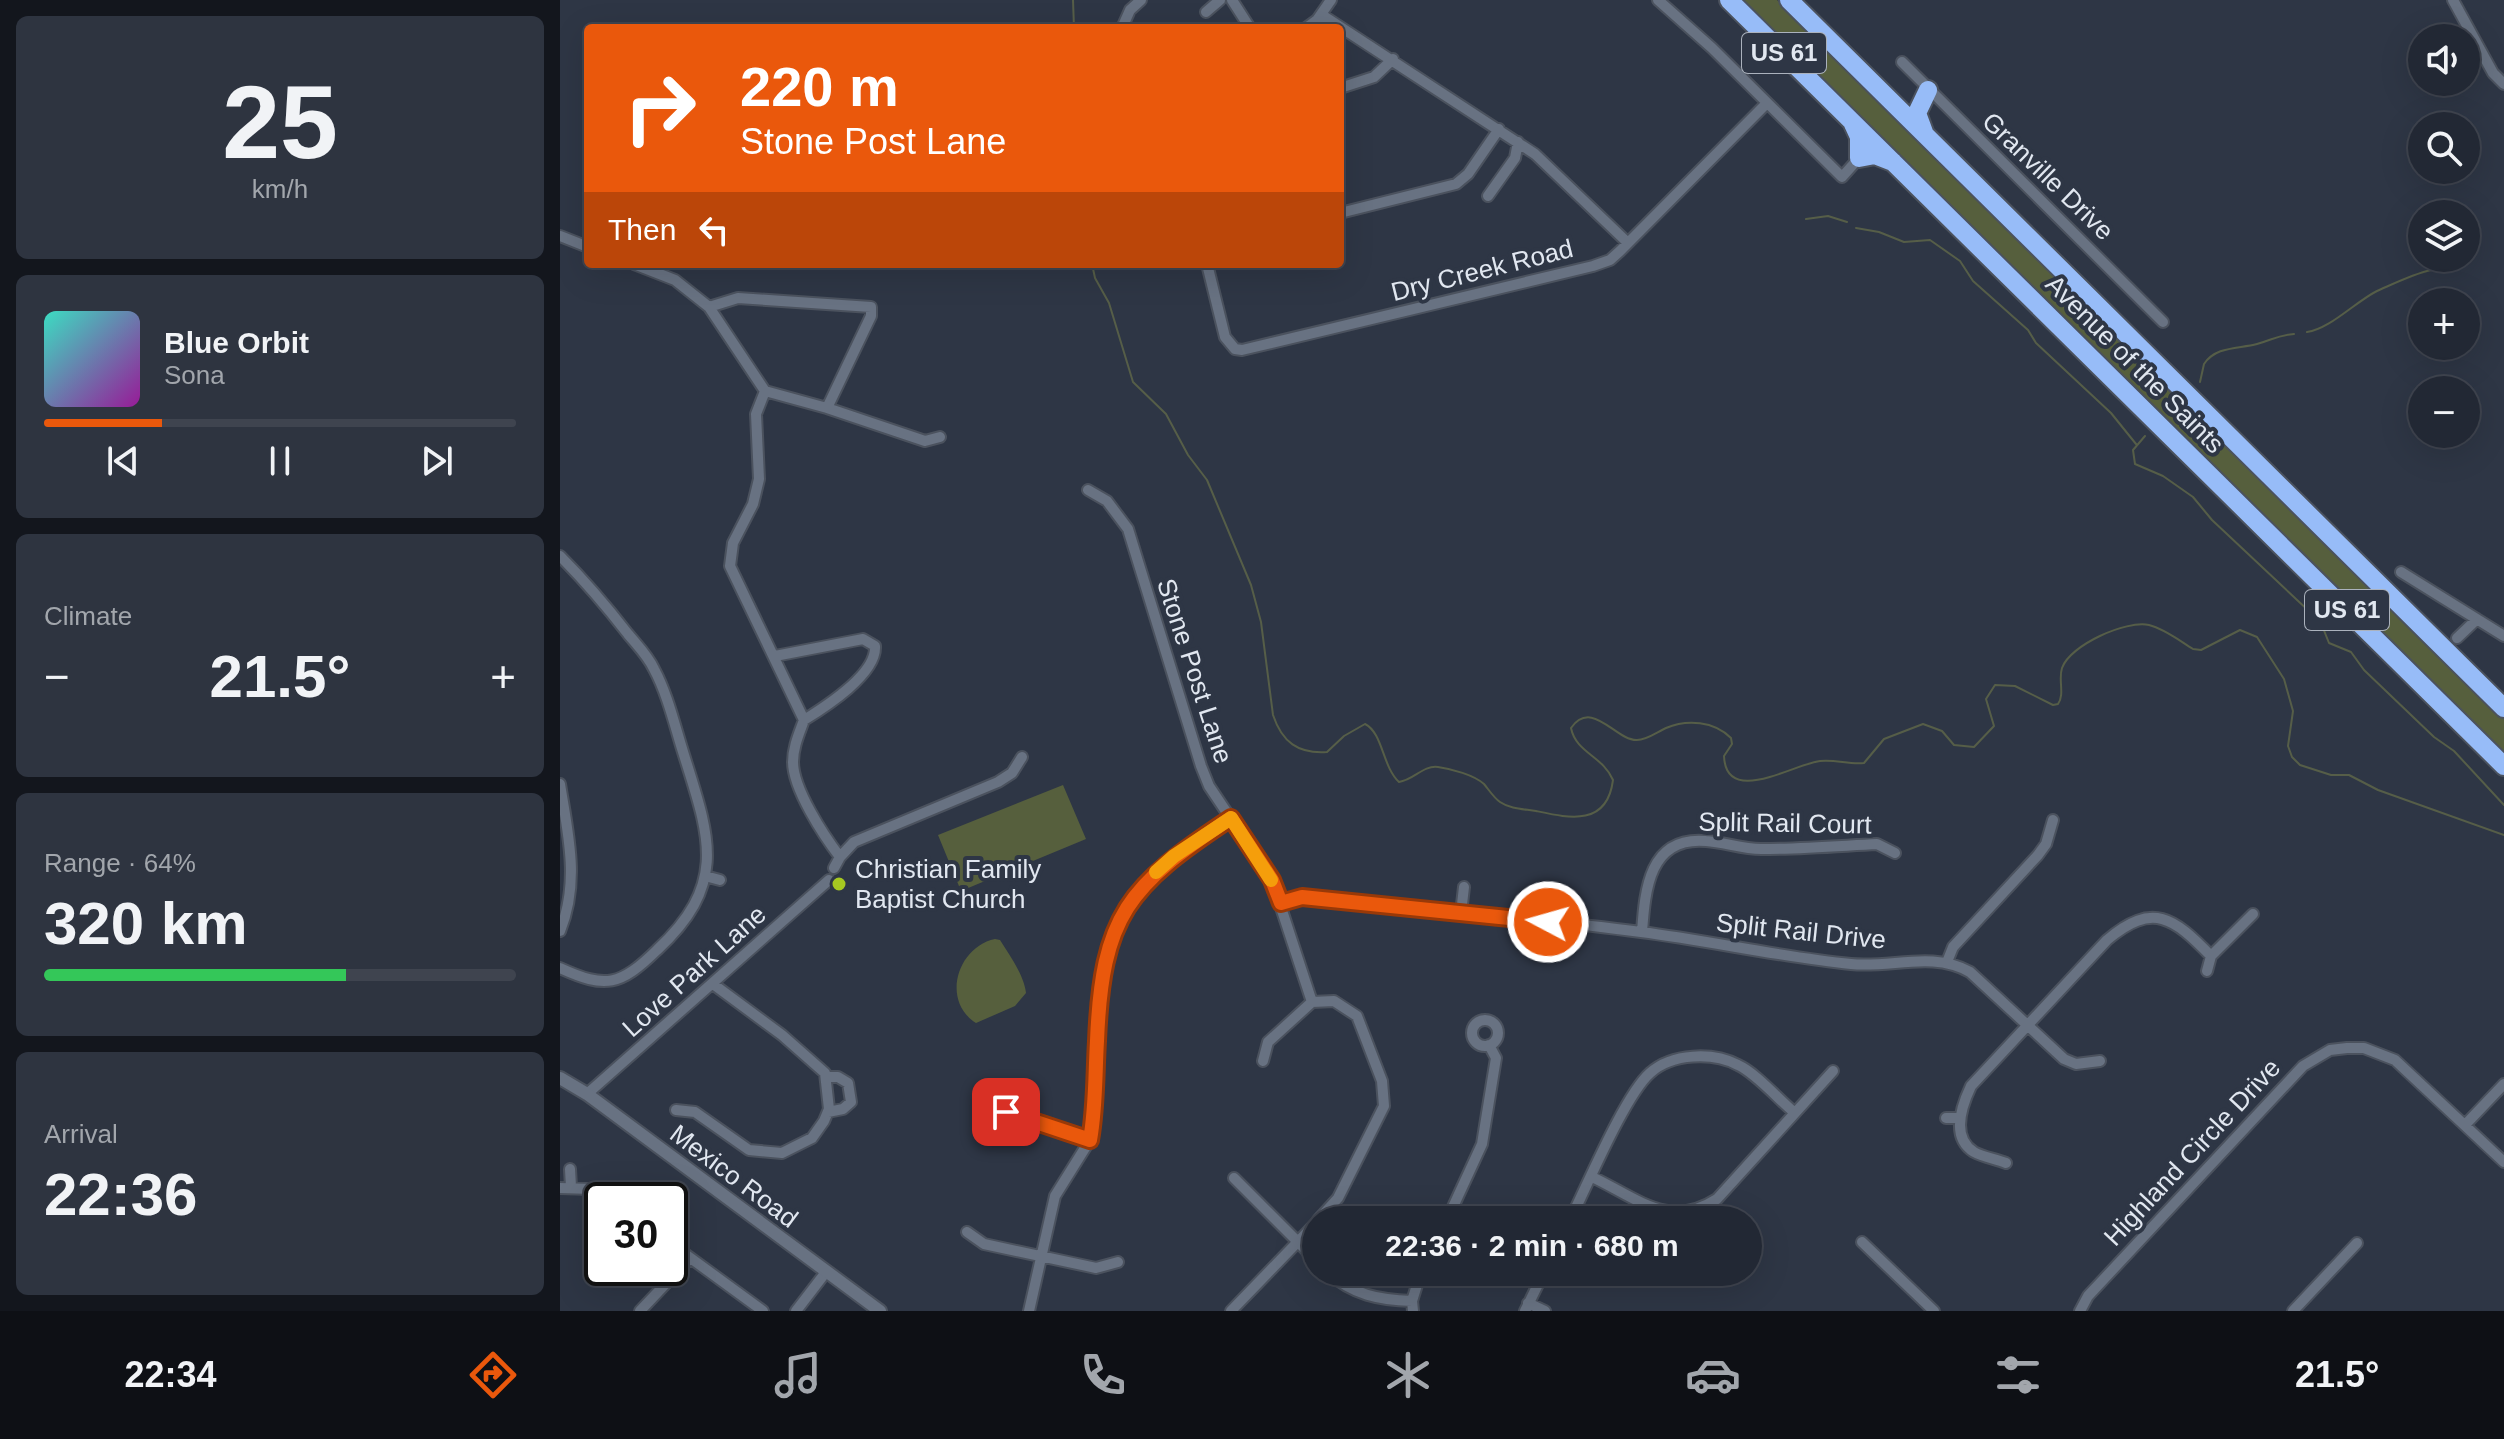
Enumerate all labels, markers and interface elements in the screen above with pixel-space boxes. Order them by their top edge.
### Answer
map controls [2408,24,2480,448]
button: sound [2408,24,2480,96]
road number: US 61 [1742,33,1826,73]
text: 220 m [740,55,899,118]
icon: right [608,56,712,160]
text: 25 [222,64,338,180]
street label: Granville Drive [1976,106,2120,246]
button: search [2408,112,2480,184]
text: Stone Post Lane [740,121,1006,162]
text: km/h [252,174,308,204]
button: layers [2408,200,2480,272]
icon: left [692,208,736,252]
text: Then [608,213,676,246]
street label: Dry Creek Road [1388,233,1576,307]
street label: Avenue of the Saints [2040,269,2230,459]
button: + [2408,288,2480,360]
text: Blue Orbit [164,326,309,359]
text: Sona [164,360,225,390]
button: − [2408,376,2480,448]
icon: previous [101,439,145,483]
icon: pause [258,439,302,483]
icon: next [415,439,459,483]
street label: Stone Post Lane [1151,575,1239,767]
road number: US 61 [2305,590,2389,630]
text: Climate [44,601,132,631]
text: 21.5° [210,643,350,710]
text: − [44,652,70,701]
text: + [490,652,516,701]
street label: Split Rail Court [1698,806,1873,840]
text: Range · 64% [44,848,196,878]
place label: Christian Family Baptist Church [855,854,1041,914]
marker: Christian Family Baptist Church [830,875,848,893]
position arrow [1506,880,1590,964]
text: 320 km [44,890,248,957]
street label: Love Park Lane [616,899,772,1043]
street label: Split Rail Drive [1715,907,1887,955]
street label: Highland Circle Drive [2098,1052,2286,1252]
pin [972,1078,1040,1146]
icon: arrive [984,1090,1028,1134]
street label: Mexico Road [664,1118,804,1234]
text: Arrival [44,1119,118,1149]
text: 22:36 [44,1161,197,1228]
speed limit sign: 30 [584,1182,688,1286]
text: 22:36 · 2 min · 680 m [1385,1229,1679,1262]
icon: directions [465,1347,521,1403]
icon: music [770,1347,826,1403]
icon: phone [1075,1347,1131,1403]
icon: climate [1380,1347,1436,1403]
icon: car [1685,1347,1741,1403]
icon: filters [1990,1347,2046,1403]
text: 22:34 [124,1354,217,1395]
text: 21.5° [2295,1354,2379,1395]

